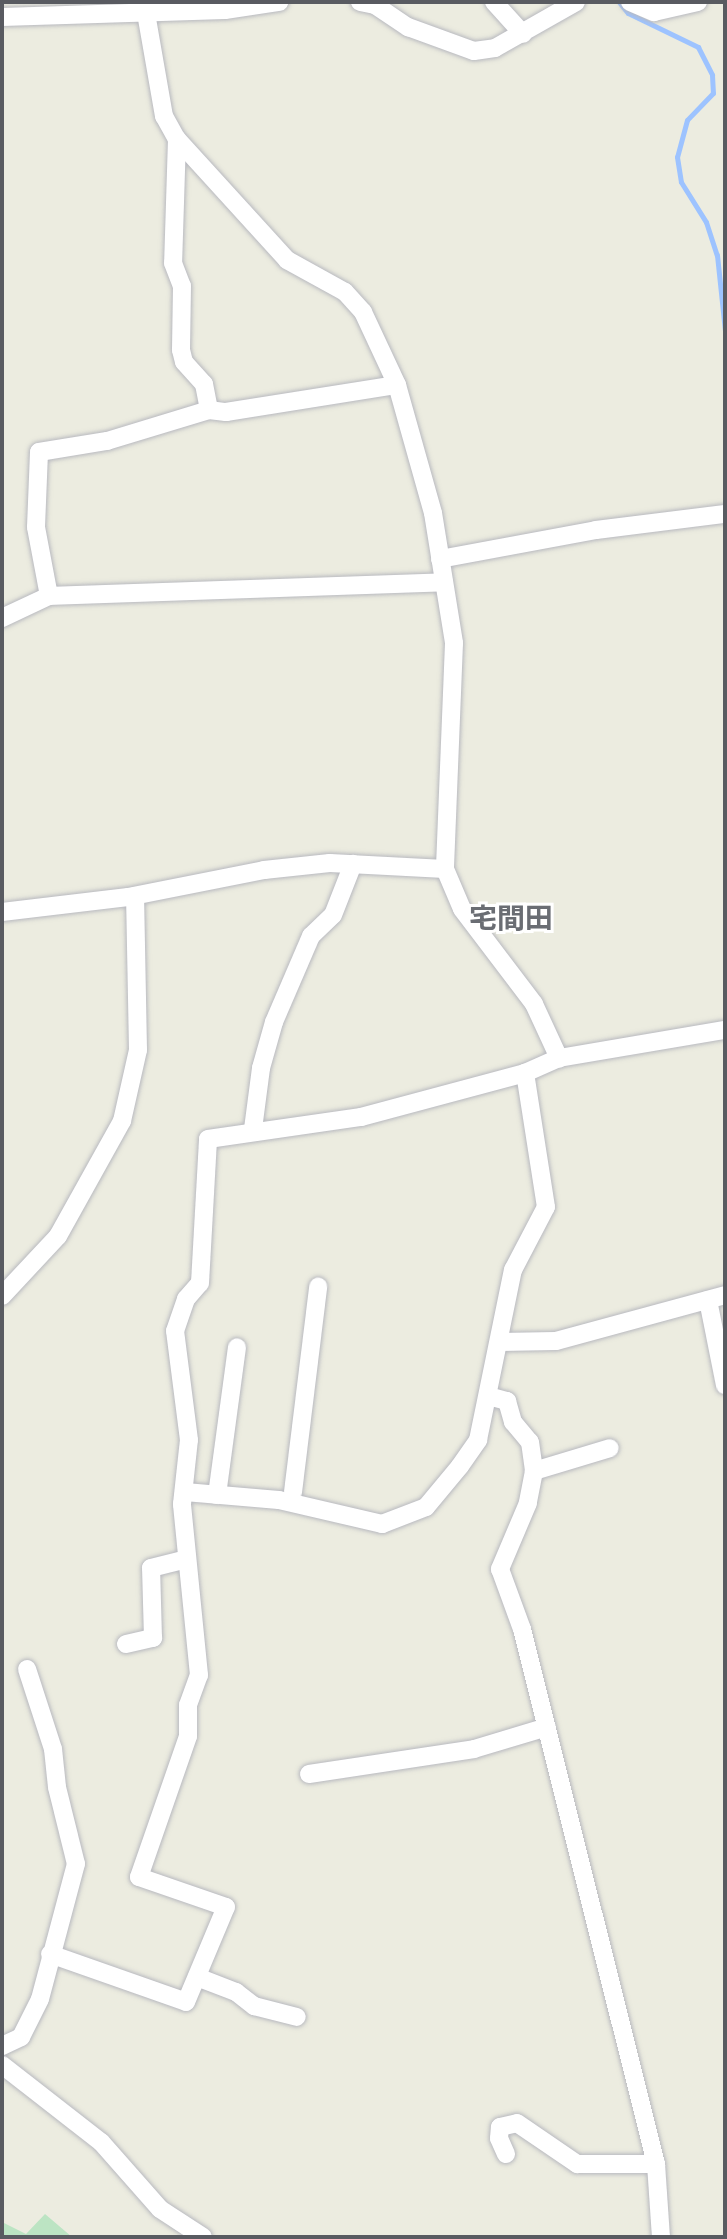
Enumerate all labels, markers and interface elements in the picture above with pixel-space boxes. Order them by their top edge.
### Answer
district label: 宅間田 [469,900,553,934]

